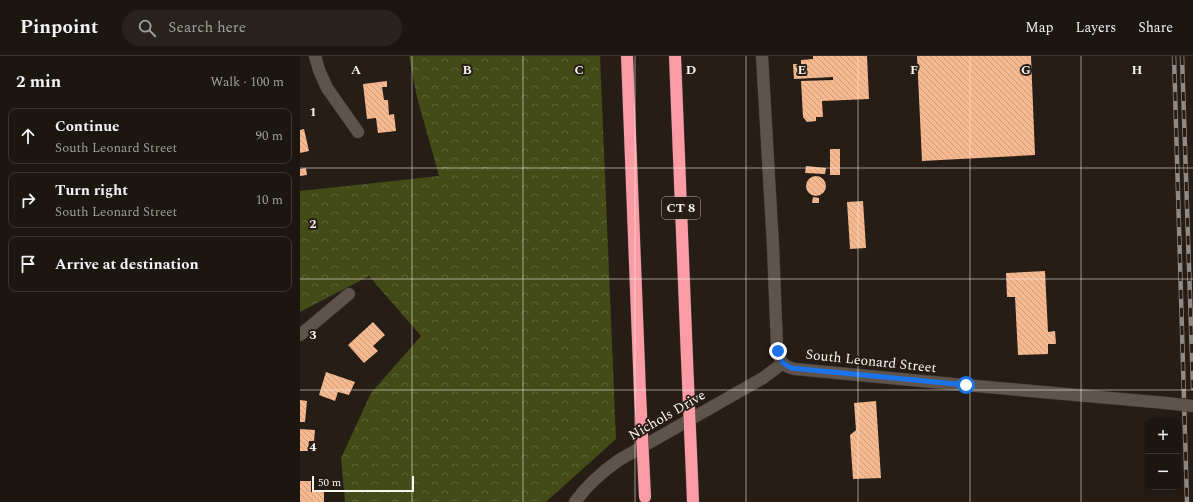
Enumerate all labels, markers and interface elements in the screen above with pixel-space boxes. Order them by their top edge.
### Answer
search box [122,10,402,46]
text: Pinpoint [20,13,98,42]
text: Search here [168,16,246,39]
icon: search [136,17,158,39]
text: Map [1025,17,1054,38]
text: Layers [1076,17,1116,38]
text: Share [1138,17,1173,38]
text: A [351,60,361,80]
text: B [462,60,472,80]
text: C [574,60,584,80]
text: D [686,60,696,80]
text: E [798,60,807,80]
text: F [910,60,918,80]
text: G [1021,60,1031,80]
text: H [1132,60,1143,80]
text: 2 min [16,69,61,95]
text: Walk · 100 m [210,72,284,92]
text: 1 [309,102,317,122]
text: Continue [55,115,120,138]
icon: ahead [17,125,39,147]
text: 90 m [256,126,283,146]
text: South Leonard Street [55,138,177,158]
text: Turn right [55,179,128,202]
icon: right [17,189,39,211]
text: 10 m [256,190,283,210]
road number: CT 8 [662,197,700,219]
text: South Leonard Street [55,202,177,222]
text: 2 [309,214,317,234]
icon: arrive [17,253,39,275]
text: Arrive at destination [55,253,199,276]
text: 3 [309,325,317,345]
route end [769,342,787,360]
street label: South Leonard Street [805,344,938,378]
route start [957,376,975,394]
street label: Nichols Drive [625,384,710,446]
map controls [1145,418,1181,490]
button: + [1145,418,1181,454]
text: 4 [309,437,317,457]
button: − [1145,454,1181,490]
scale bar [312,474,414,493]
text: 50 m [318,474,341,491]

